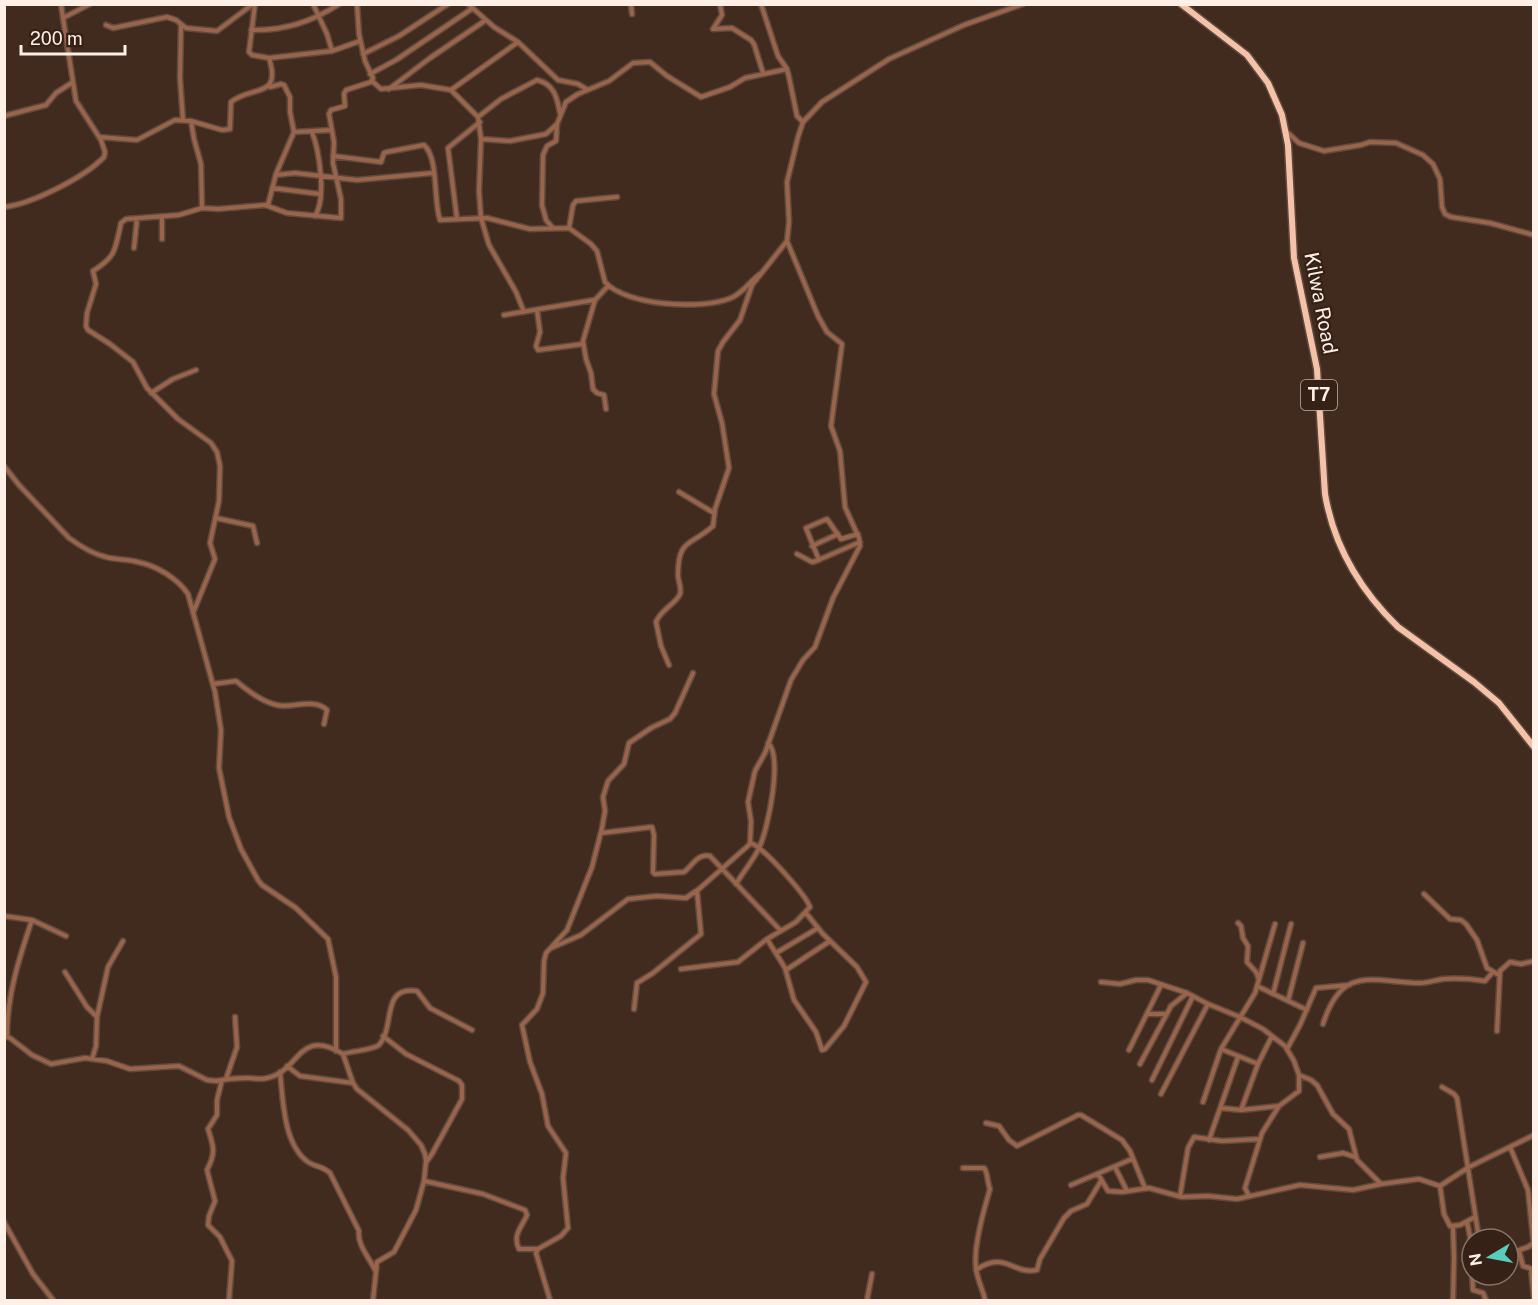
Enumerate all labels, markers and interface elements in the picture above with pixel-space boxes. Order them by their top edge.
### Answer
scale bar [21,18,124,56]
text: 200 m [30,28,83,49]
street label: Kilwa Road [1299,250,1343,356]
road number: T7 [1301,380,1337,410]
north arrow [1460,1227,1520,1287]
text: N [1465,1252,1486,1267]

